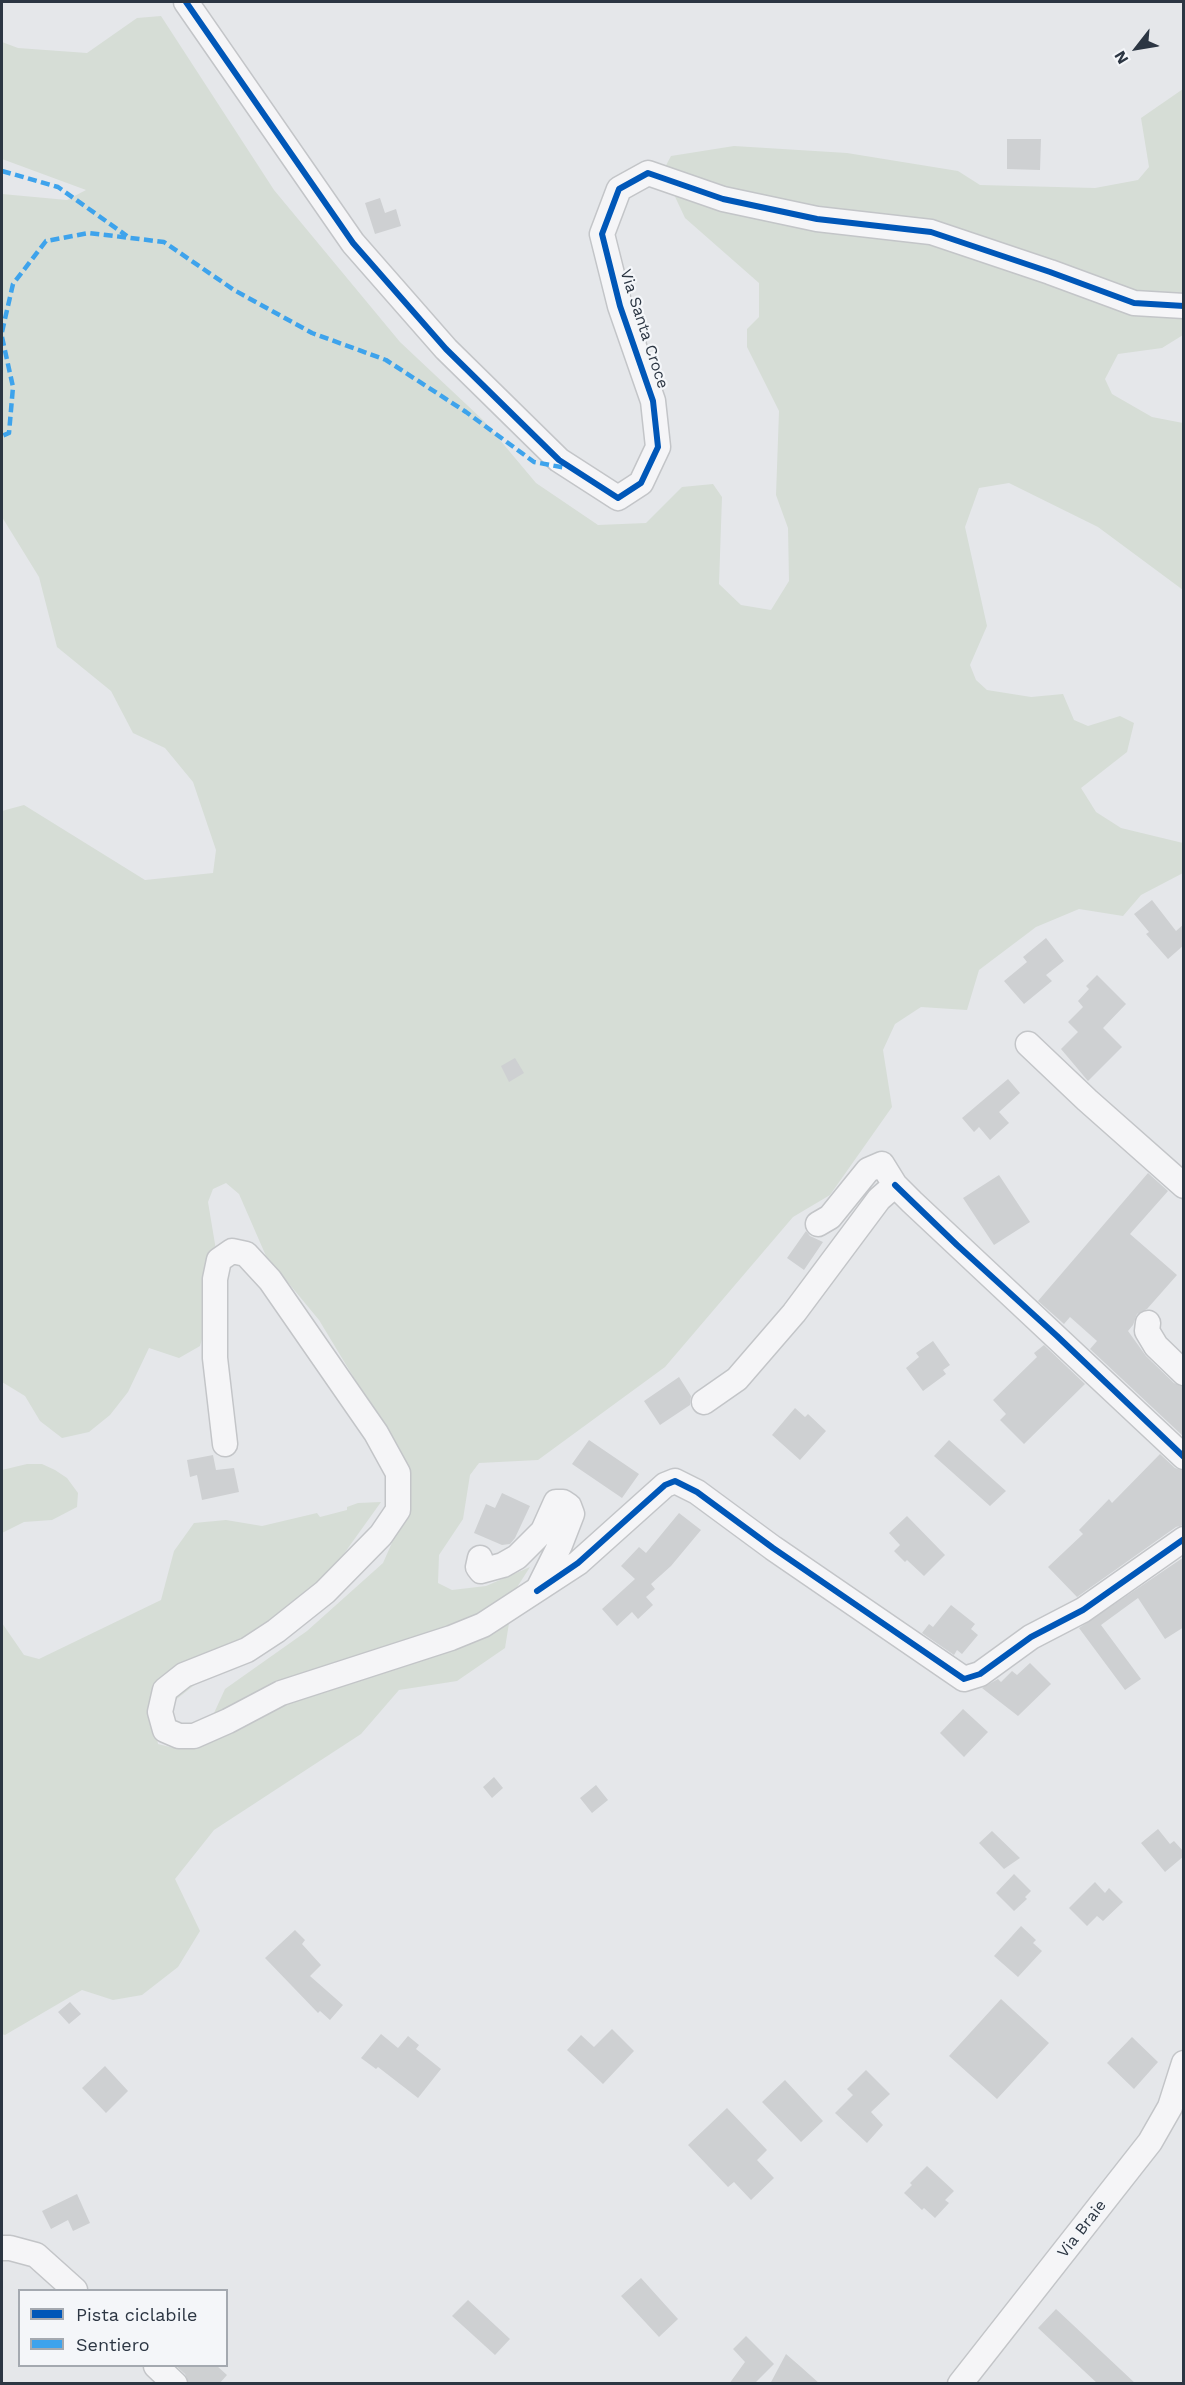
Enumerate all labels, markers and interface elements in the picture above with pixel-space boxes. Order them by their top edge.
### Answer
north arrow [1107,18,1167,78]
text: N [1110,48,1132,68]
street label: Via Santa Croce [616,267,672,391]
street label: Via Braie [1053,2196,1111,2262]
legend [18,2289,228,2367]
text: Pista ciclabile [76,2304,197,2325]
text: Sentiero [76,2334,150,2355]

